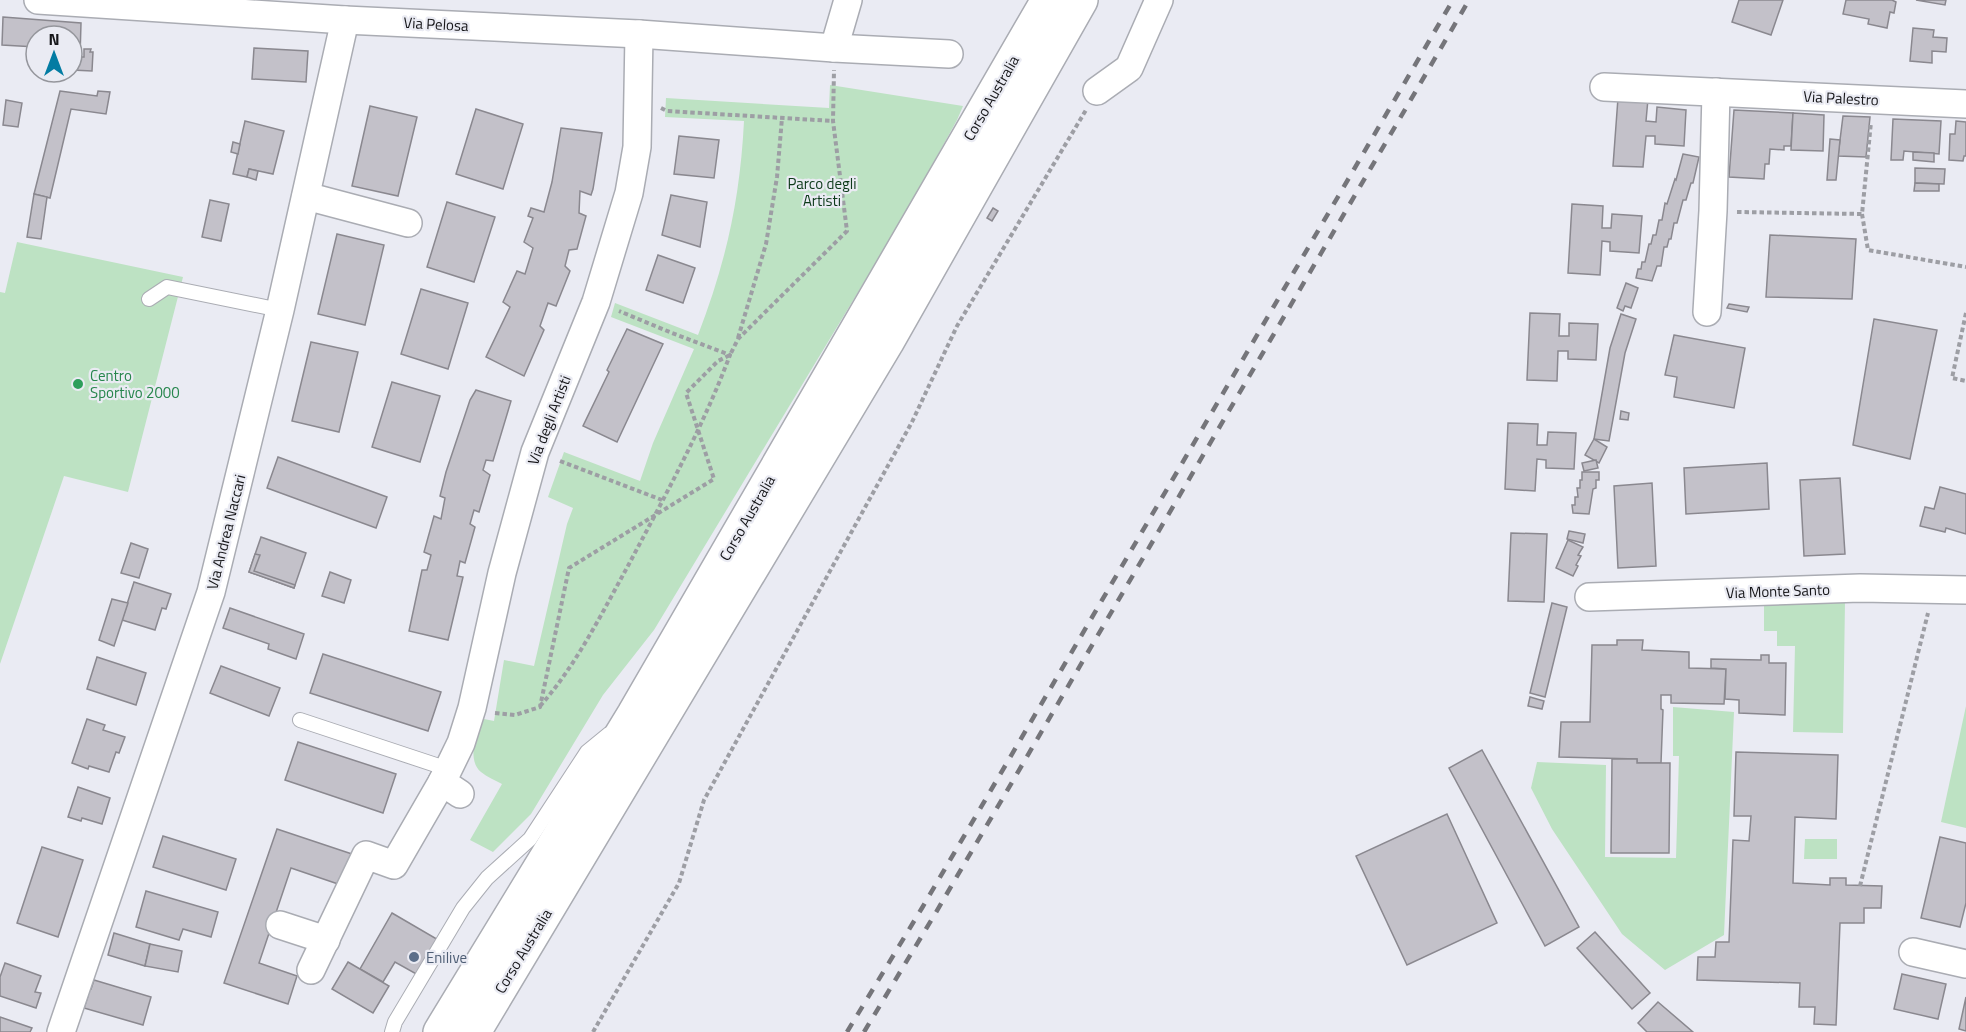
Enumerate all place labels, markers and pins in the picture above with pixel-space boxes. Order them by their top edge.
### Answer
place label: Centro Sportivo 2000 [90,364,180,404]
marker: Centro Sportivo 2000 [71,377,85,391]
place label: Enilive [426,946,467,969]
marker: Enilive [407,950,421,964]

